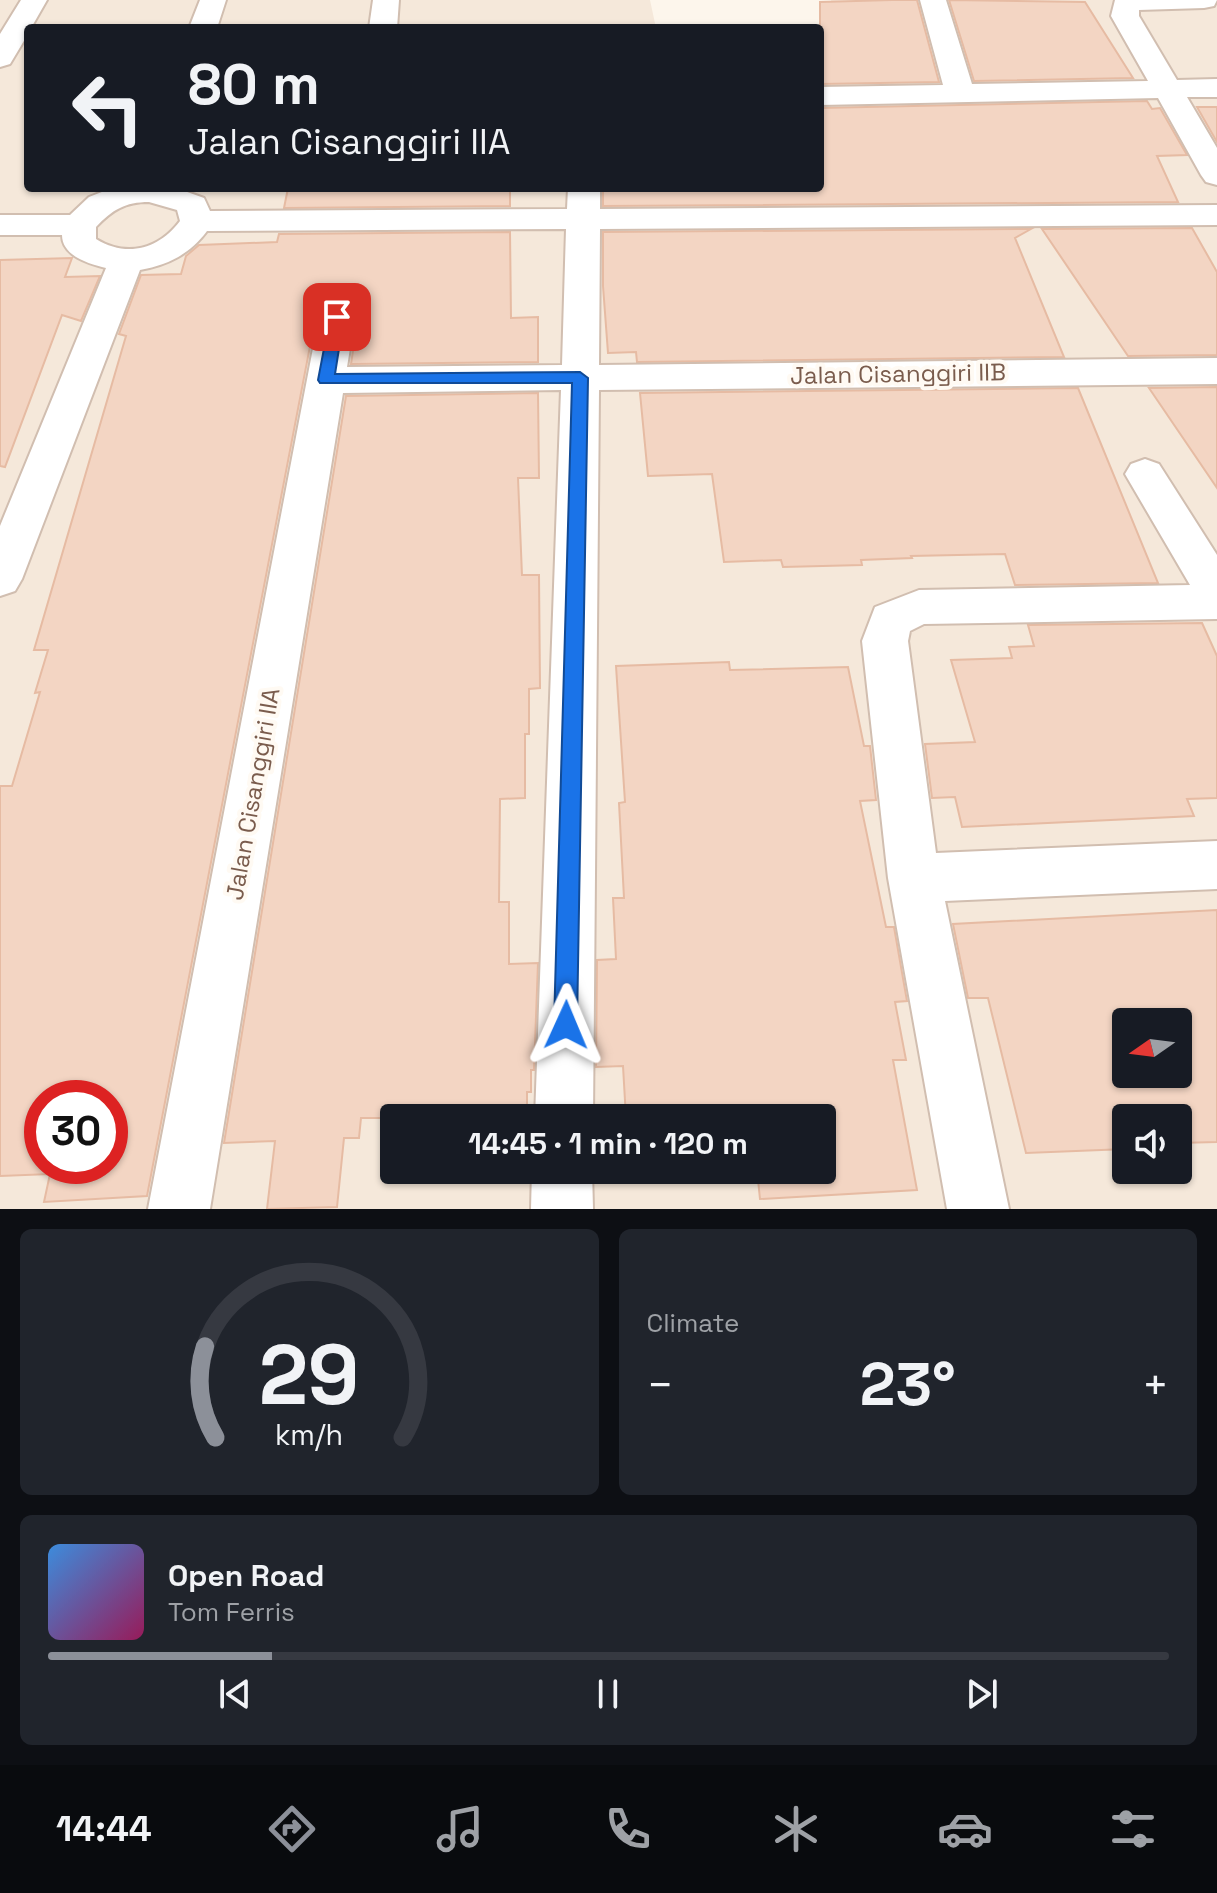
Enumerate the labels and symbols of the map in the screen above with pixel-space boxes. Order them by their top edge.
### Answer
pin [303,283,371,351]
street label: Jalan Cisanggiri IIB [790,356,1006,391]
street label: Jalan Cisanggiri IIA [219,685,286,902]
position arrow [524,983,608,1067]
north arrow [1112,1008,1192,1088]
speed limit sign: 30 [24,1080,128,1184]

